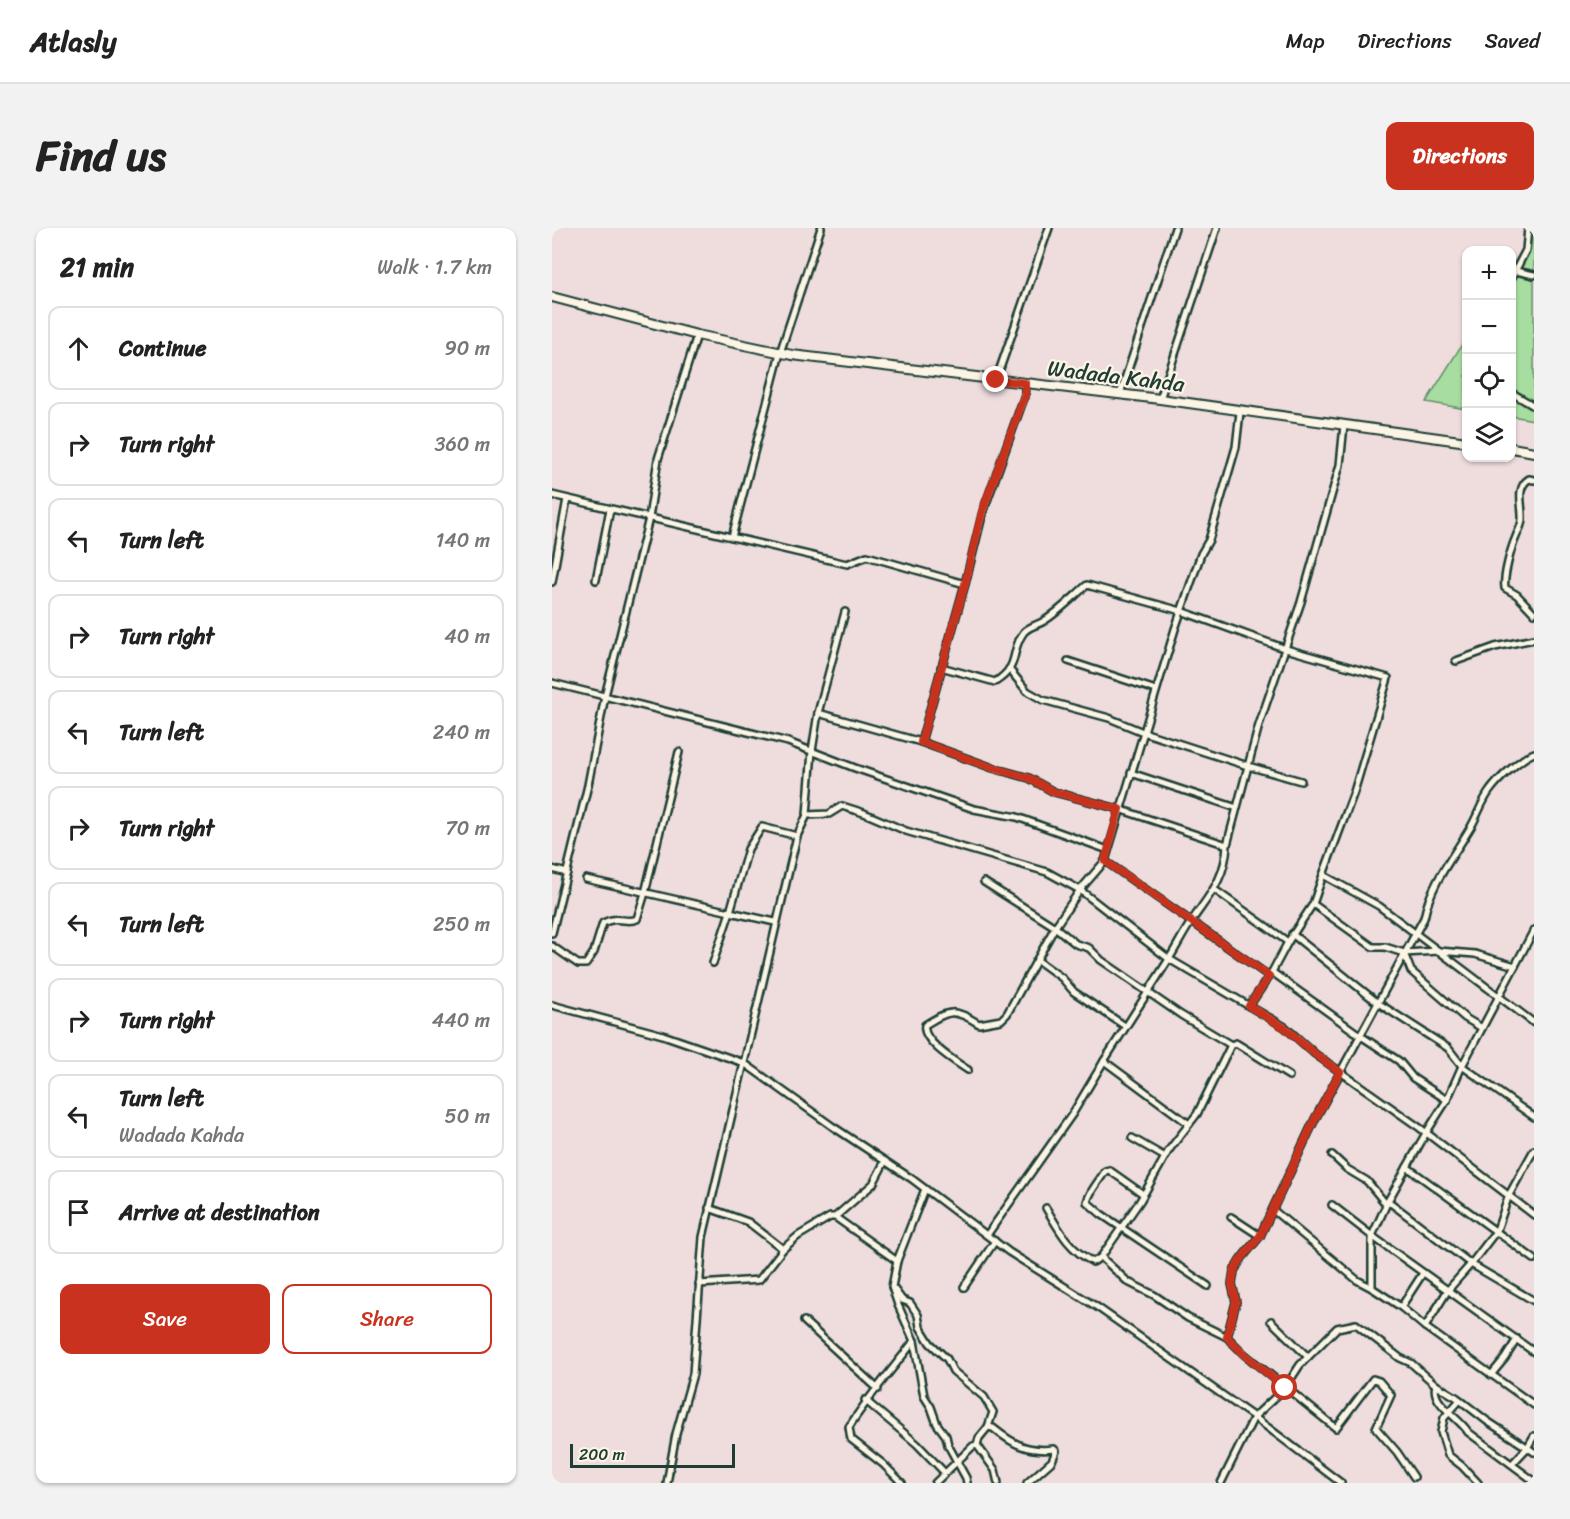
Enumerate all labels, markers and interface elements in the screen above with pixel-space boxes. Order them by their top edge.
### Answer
text: Atlasly [30,17,117,66]
text: Map [1286,22,1324,60]
text: Directions [1357,22,1452,60]
text: Saved [1485,22,1540,60]
text: Find us [36,119,166,193]
button: Directions [1386,122,1534,190]
text: 21 min [60,244,134,290]
map controls [1462,246,1516,462]
button: + [1462,246,1516,300]
text: Walk · 1.7 km [377,250,492,285]
button: − [1462,300,1516,354]
text: Continue [119,329,207,368]
text: 90 m [445,331,490,366]
icon: ahead [62,332,95,365]
street label: Wadada Kahda [1045,348,1188,404]
button: locate [1462,354,1516,408]
route end [982,366,1008,392]
button: layers [1462,408,1516,462]
text: Turn right [119,425,214,464]
text: 360 m [434,427,490,462]
icon: right [62,428,95,461]
text: Turn left [119,521,204,560]
text: 140 m [436,523,490,558]
icon: left [62,524,95,557]
text: Turn right [119,617,214,656]
text: 40 m [444,619,490,654]
icon: right [62,620,95,653]
text: Turn left [119,713,204,752]
text: 240 m [433,715,490,750]
icon: left [62,716,95,749]
text: Turn right [119,809,214,848]
text: 70 m [445,811,490,846]
icon: right [62,812,95,845]
text: Turn left [119,905,204,944]
text: 250 m [433,907,490,942]
icon: left [62,908,95,941]
text: Turn right [119,1001,214,1040]
text: 440 m [432,1003,490,1038]
icon: right [62,1004,95,1037]
text: Turn left [119,1079,204,1118]
text: 50 m [445,1099,490,1134]
icon: left [62,1100,95,1133]
text: Wadada Kahda [119,1118,244,1153]
text: Arrive at destination [119,1193,320,1232]
icon: arrive [62,1196,95,1229]
button: Save [60,1284,270,1354]
button: Share [282,1284,492,1354]
route start [1271,1374,1297,1400]
text: 200 m [579,1440,625,1469]
scale bar [570,1441,735,1468]

